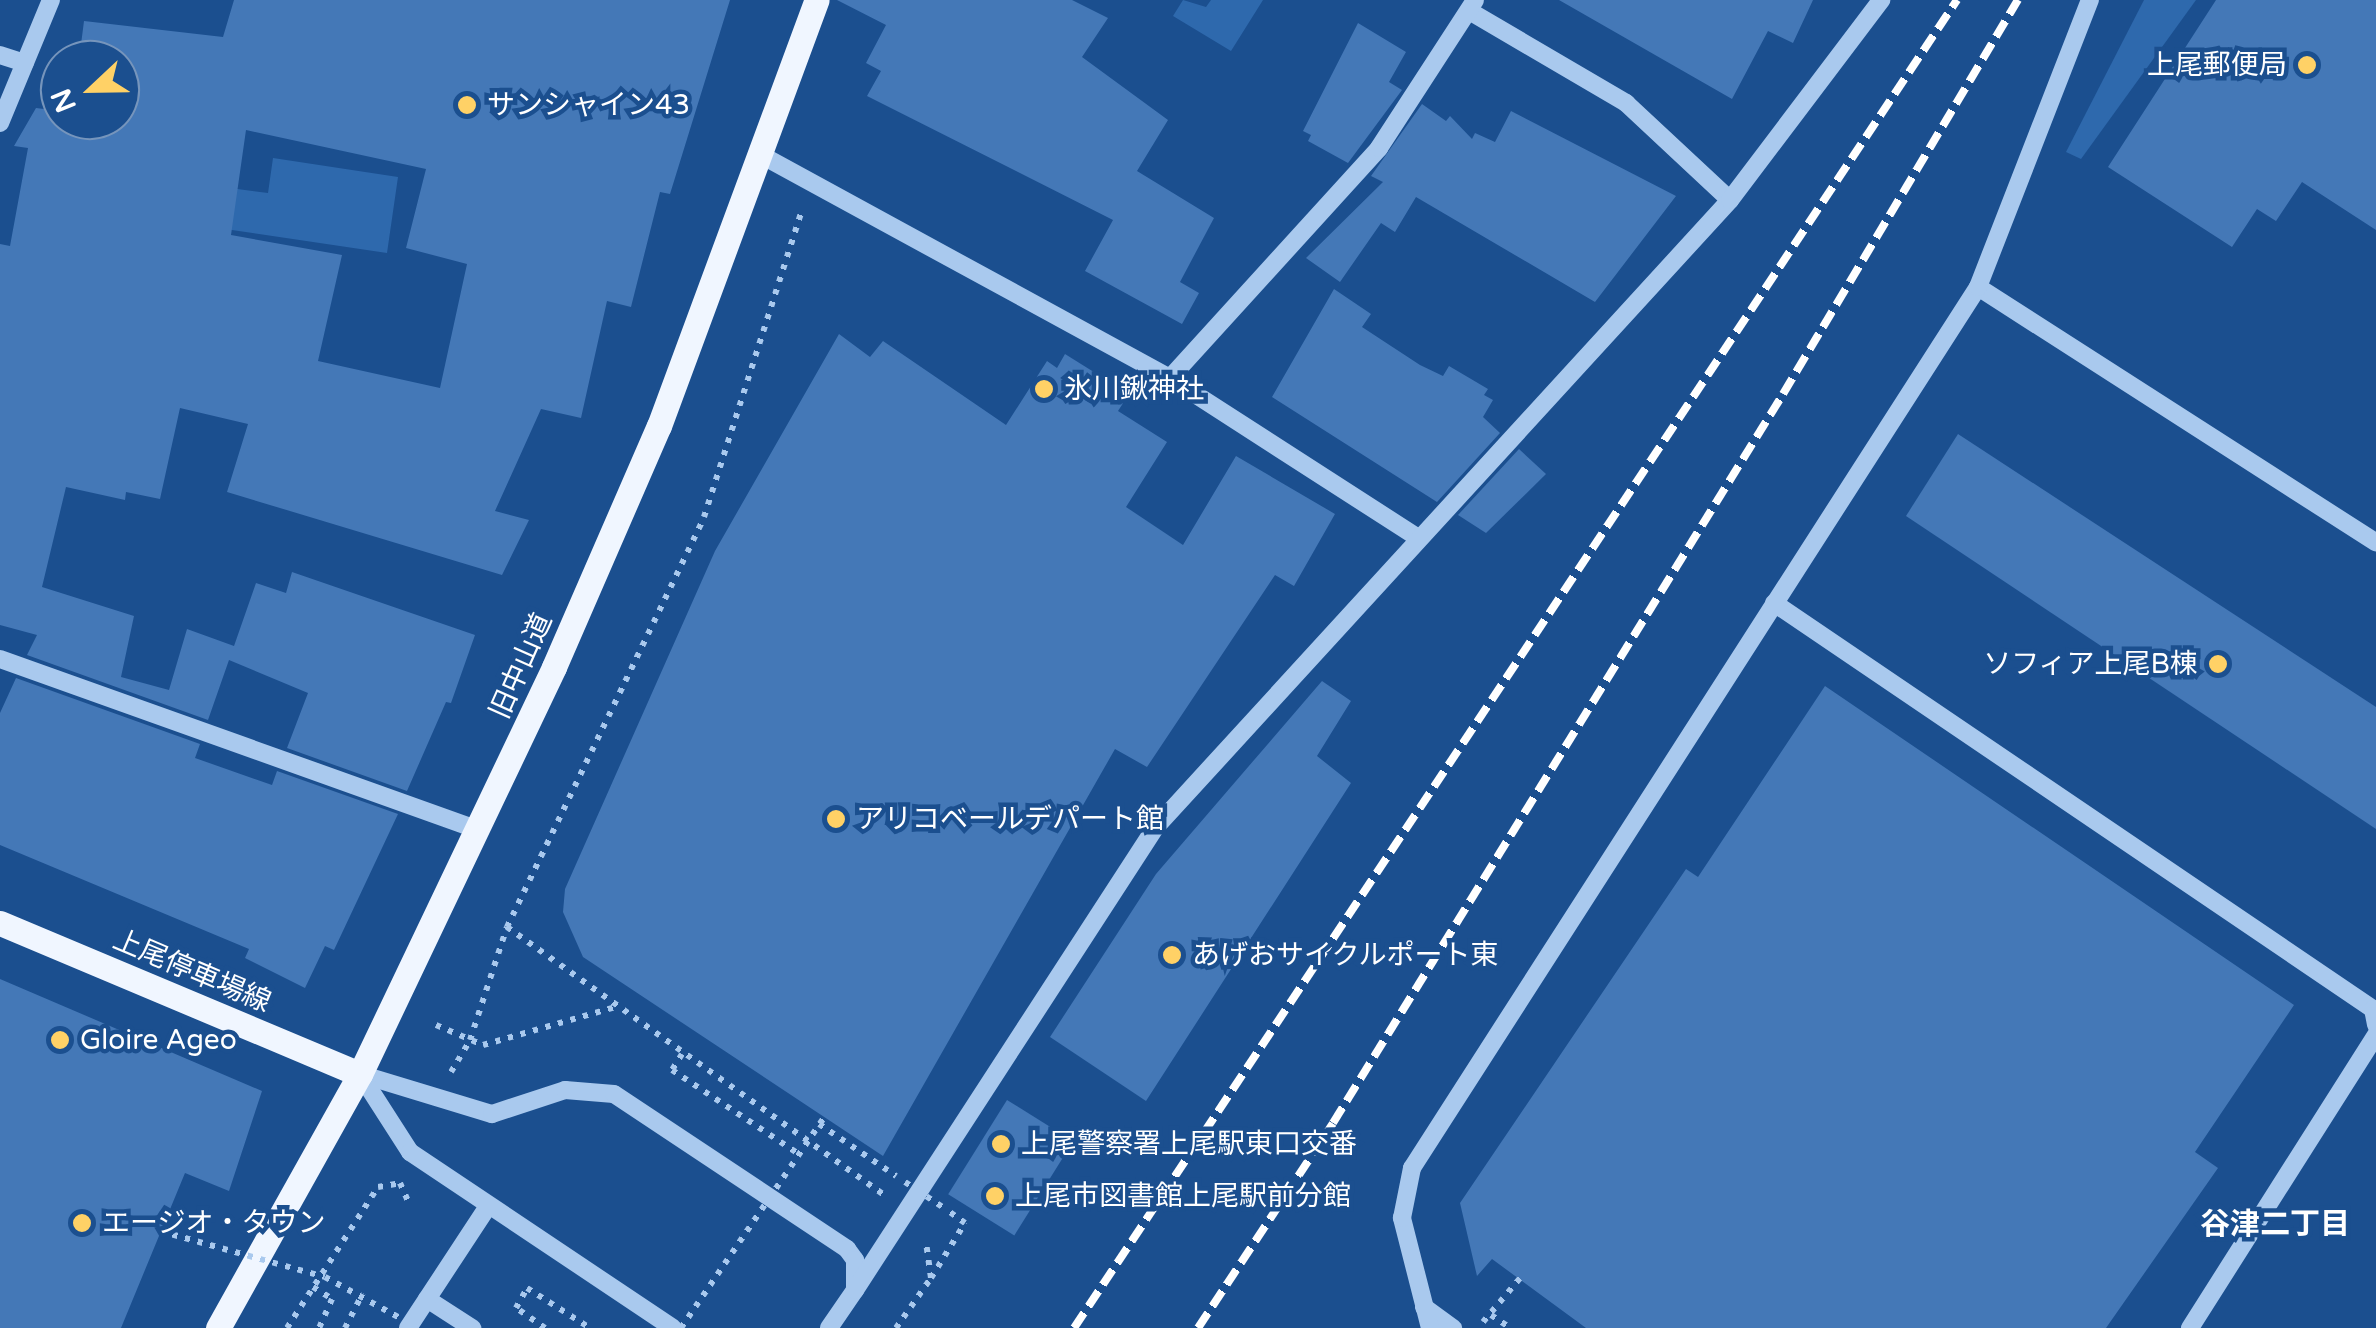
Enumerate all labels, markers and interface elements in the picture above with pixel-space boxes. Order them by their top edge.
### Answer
north arrow [40,40,140,140]
place label: 上尾郵便局 [2147,48,2287,82]
marker: 上尾郵便局 [2296,54,2318,76]
text: N [44,84,84,117]
place label: サンシャイン43 [487,88,690,122]
marker: サンシャイン43 [456,94,478,116]
place label: 氷川鍬神社 [1064,372,1204,406]
marker: 氷川鍬神社 [1033,378,1055,400]
street label: 旧中山道 [483,608,559,724]
place label: ソフィア上尾B棟 [1983,647,2198,681]
marker: ソフィア上尾B棟 [2207,653,2229,675]
place label: アリコベールデパート館 [856,802,1164,836]
marker: アリコベールデパート館 [825,808,847,830]
street label: 上尾停車場線 [108,923,276,1019]
place label: あげおサイクルポート東 [1192,938,1500,972]
marker: あげおサイクルポート東 [1161,944,1183,966]
place label: Gloire Ageo [80,1023,237,1057]
marker: Gloire Ageo [49,1029,71,1051]
place label: 上尾警察署上尾駅東口交番 [1021,1127,1357,1161]
marker: 上尾警察署上尾駅東口交番 [990,1133,1012,1155]
place label: 上尾市図書館上尾駅前分館 [1015,1179,1351,1213]
marker: 上尾市図書館上尾駅前分館 [984,1185,1006,1207]
place label: エージオ・タウン [102,1206,326,1240]
district label: 谷津二丁目 [2200,1207,2350,1243]
marker: エージオ・タウン [71,1212,93,1234]

